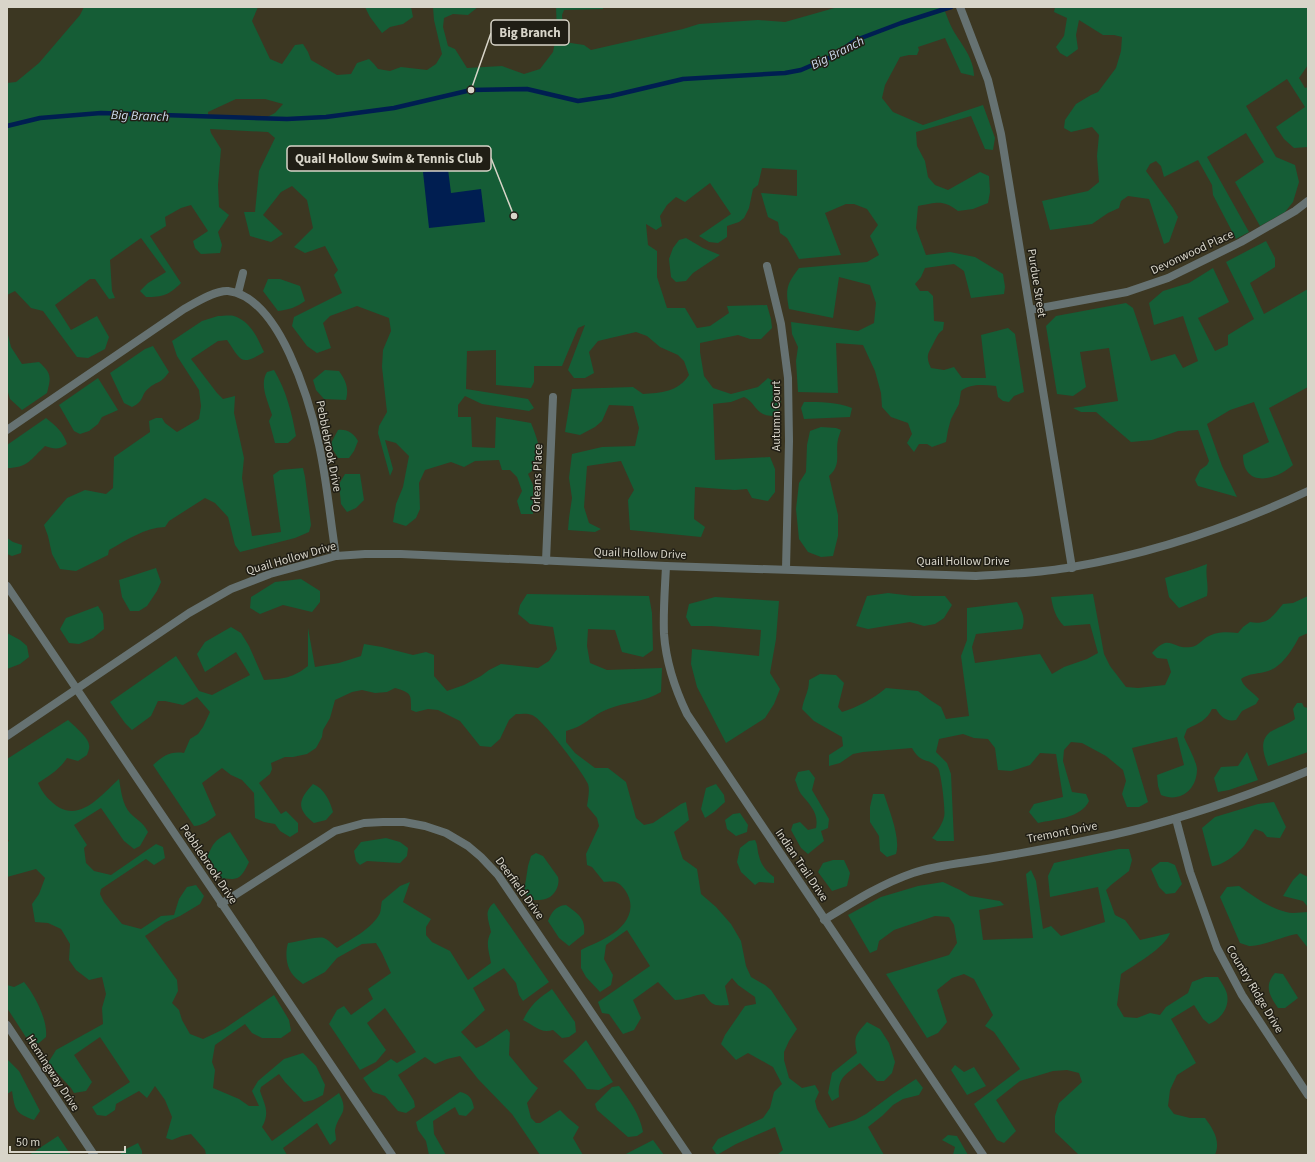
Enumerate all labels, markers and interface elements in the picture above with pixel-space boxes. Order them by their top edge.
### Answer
callout: Big Branch [491,20,569,45]
text: Big Branch [499,24,561,42]
water label: Big Branch [808,32,868,74]
water label: Big Branch [111,106,169,126]
callout: Quail Hollow Swim & Tennis Club [287,146,491,171]
text: Quail Hollow Swim & Tennis Club [295,150,483,168]
street label: Devonwood Place [1148,226,1237,279]
street label: Purdue Street [1023,248,1050,318]
street label: Autumn Court [768,381,785,451]
street label: Pebblebrook Drive [311,399,346,493]
street label: Orleans Place [528,444,547,512]
street label: Quail Hollow Drive [244,537,338,579]
street label: Quail Hollow Drive [593,543,687,564]
street label: Quail Hollow Drive [917,553,1009,570]
street label: Tremont Drive [1025,817,1099,848]
street label: Pebblebrook Drive [176,821,242,908]
street label: Indian Trail Drive [771,825,832,905]
street label: Deerfield Drive [491,853,548,923]
street label: Country Ridge Drive [1222,942,1288,1036]
street label: Hemingway Drive [22,1032,84,1115]
scale bar [10,1128,125,1154]
text: 50 m [16,1134,40,1151]

